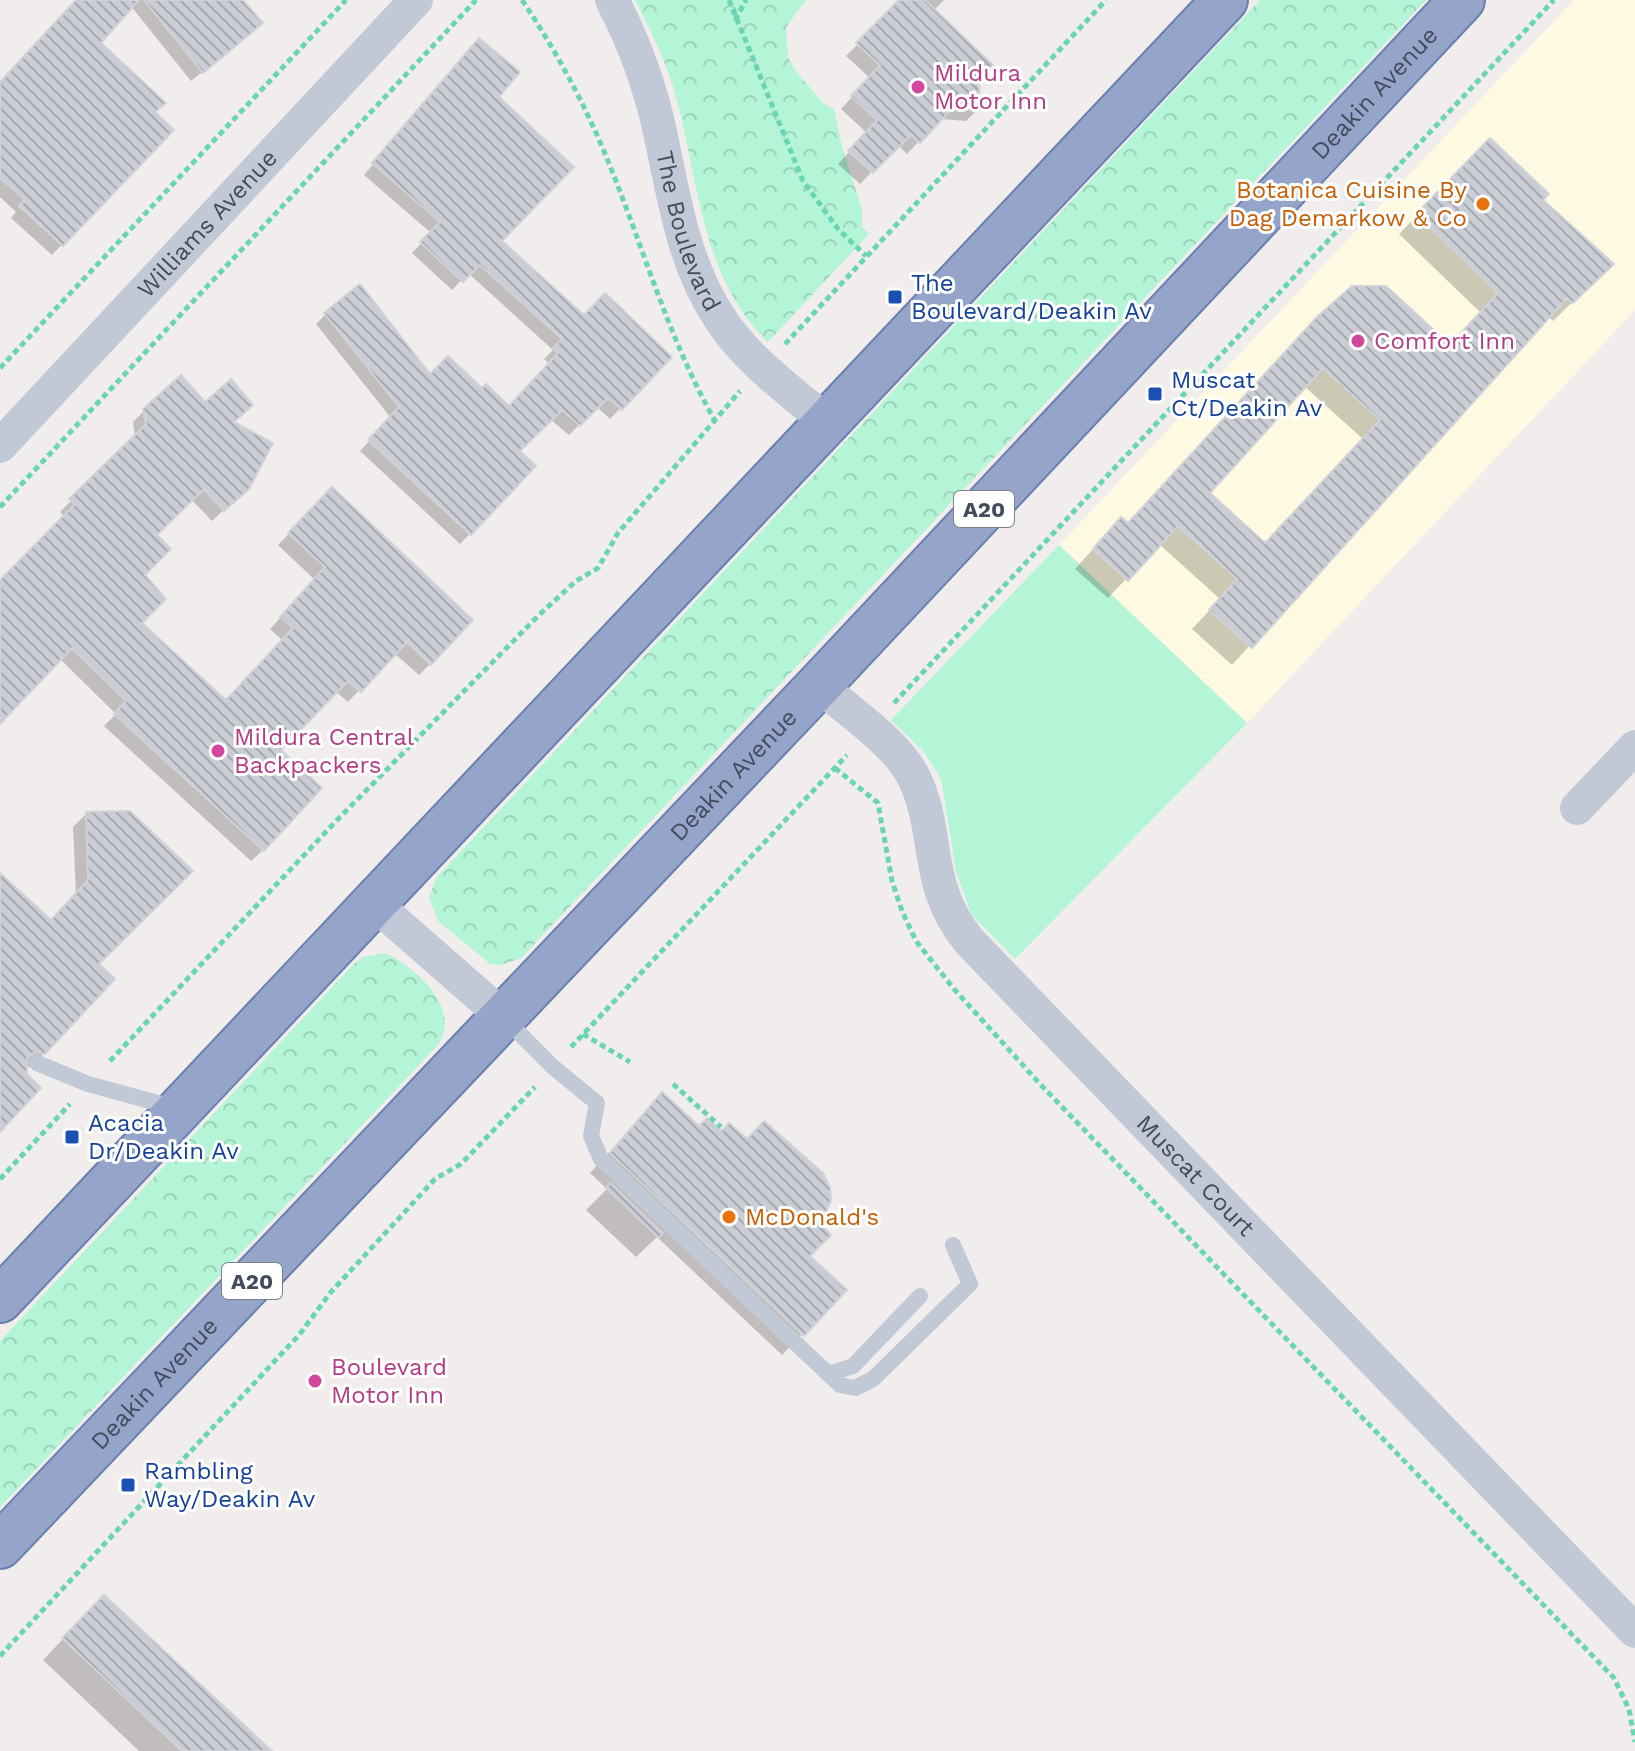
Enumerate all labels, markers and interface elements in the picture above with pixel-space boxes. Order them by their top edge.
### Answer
street label: Deakin Avenue [1306,21,1444,165]
place label: Mildura Motor Inn [934,59,1047,115]
marker: Mildura Motor Inn [909,78,927,96]
street label: Williams Avenue [132,144,283,303]
street label: The Boulevard [650,148,726,316]
place label: Botanica Cuisine By Dag Demarkow & Co [1229,176,1468,232]
marker: Botanica Cuisine By Dag Demarkow & Co [1474,195,1492,213]
place label: The Boulevard/Deakin Av [911,269,1152,325]
marker: The Boulevard/Deakin Av [886,288,904,306]
place label: Comfort Inn [1374,327,1515,355]
marker: Comfort Inn [1349,332,1367,350]
place label: Muscat Ct/Deakin Av [1171,366,1323,422]
marker: Muscat Ct/Deakin Av [1146,385,1164,403]
road number: A20 [954,491,1014,527]
street label: Deakin Avenue [664,703,803,847]
place label: Mildura Central Backpackers [234,723,415,779]
marker: Mildura Central Backpackers [209,742,227,760]
place label: Acacia Dr/Deakin Av [88,1109,239,1165]
street label: Muscat Court [1131,1109,1260,1242]
marker: Acacia Dr/Deakin Av [63,1128,81,1146]
place label: McDonald's [745,1203,879,1231]
marker: McDonald's [720,1208,738,1226]
road number: A20 [222,1263,282,1299]
street label: Deakin Avenue [85,1312,224,1456]
place label: Boulevard Motor Inn [331,1353,447,1409]
marker: Boulevard Motor Inn [306,1372,324,1390]
place label: Rambling Way/Deakin Av [144,1457,316,1513]
marker: Rambling Way/Deakin Av [119,1476,137,1494]

